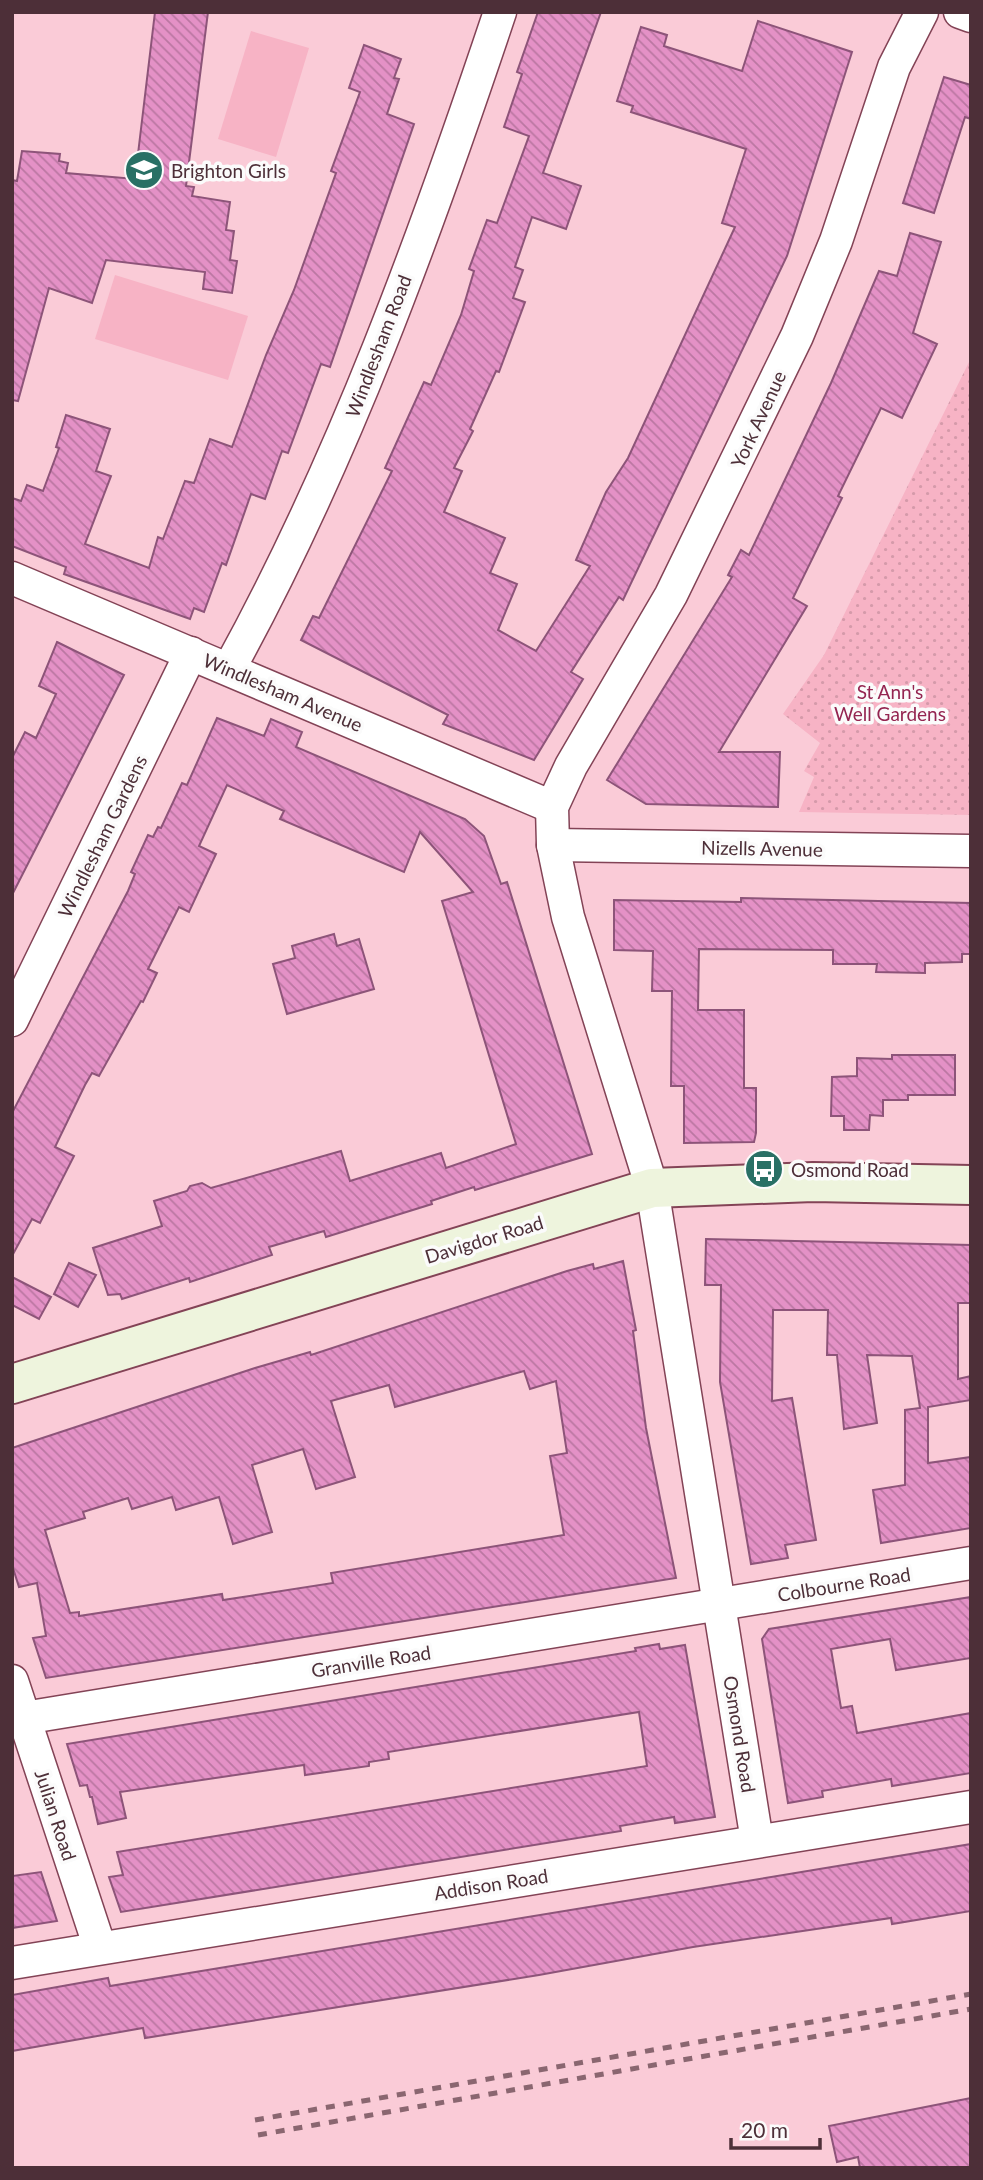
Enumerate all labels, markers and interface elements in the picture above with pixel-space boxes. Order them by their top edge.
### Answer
school or university icon: Brighton Girls [123,149,165,191]
place label: Brighton Girls [171,159,286,182]
street label: Windlesham Road [340,271,416,421]
street label: York Avenue [726,367,790,471]
street label: Windlesham Avenue [200,648,366,736]
park label: St Ann's Well Gardens [834,680,946,725]
street label: Windlesham Gardens [53,751,151,921]
street label: Nizells Avenue [701,835,823,861]
bus stop icon: Osmond Road [743,1148,785,1190]
place label: Osmond Road [791,1158,909,1181]
street label: Davigdor Road [422,1210,546,1268]
street label: Colbourne Road [776,1562,912,1606]
street label: Granville Road [310,1640,432,1682]
street label: Osmond Road [719,1674,761,1794]
street label: Julian Road [30,1767,82,1863]
street label: Addison Road [432,1864,550,1904]
scale bar [731,2106,820,2150]
text: 20 m [741,2117,788,2142]

